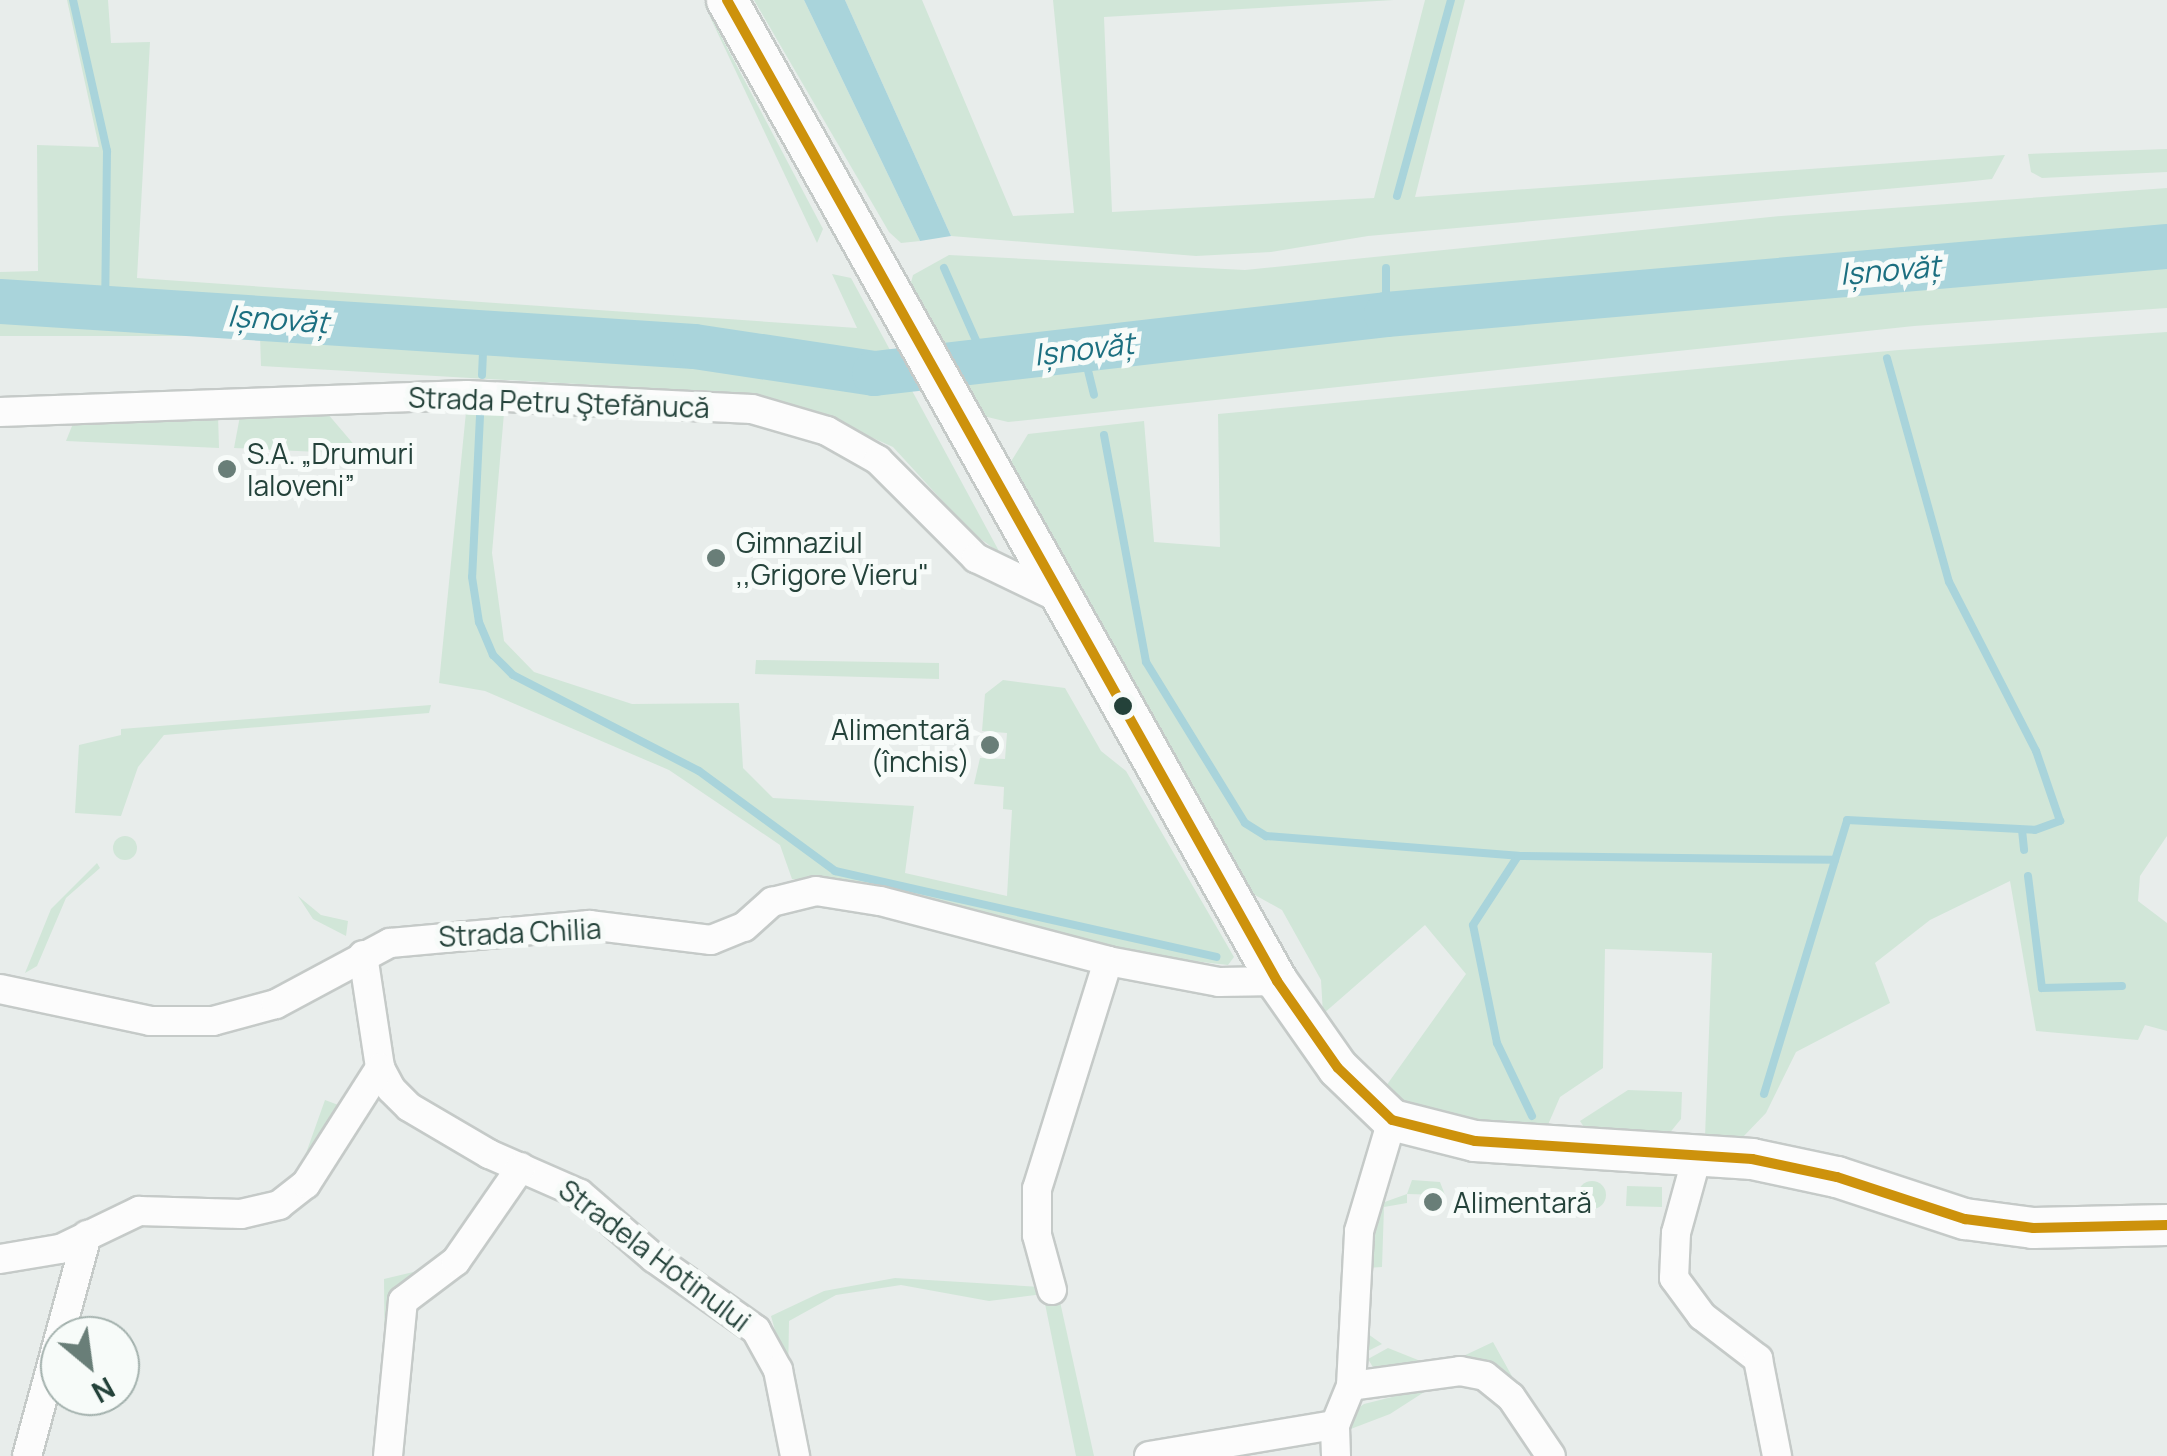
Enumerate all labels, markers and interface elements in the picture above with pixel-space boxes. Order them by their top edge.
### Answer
water label: Ișnovăț [1838,248,1942,292]
water label: Ișnovăț [227,298,329,340]
water label: Ișnovăț [1032,325,1136,373]
street label: Strada Petru Ştefănucă [408,380,710,424]
place label: S.A. „Drumuri Ialoveni” [247,436,414,502]
marker: S.A. „Drumuri Ialoveni” [216,458,238,480]
place label: Gimnaziul ,,Grigore Vieru" [736,525,929,591]
marker: Gimnaziul ,,Grigore Vieru" [705,547,727,569]
unlabelled marker [1113,696,1133,716]
place label: Alimentară (închis) [831,712,970,778]
marker: Alimentară (închis) [979,734,1001,756]
street label: Strada Chilia [438,911,602,953]
street label: Stradela Hotinului [553,1172,757,1338]
place label: Alimentară [1453,1185,1592,1219]
marker: Alimentară [1422,1191,1444,1213]
north arrow [40,1316,140,1416]
text: N [86,1369,122,1412]

